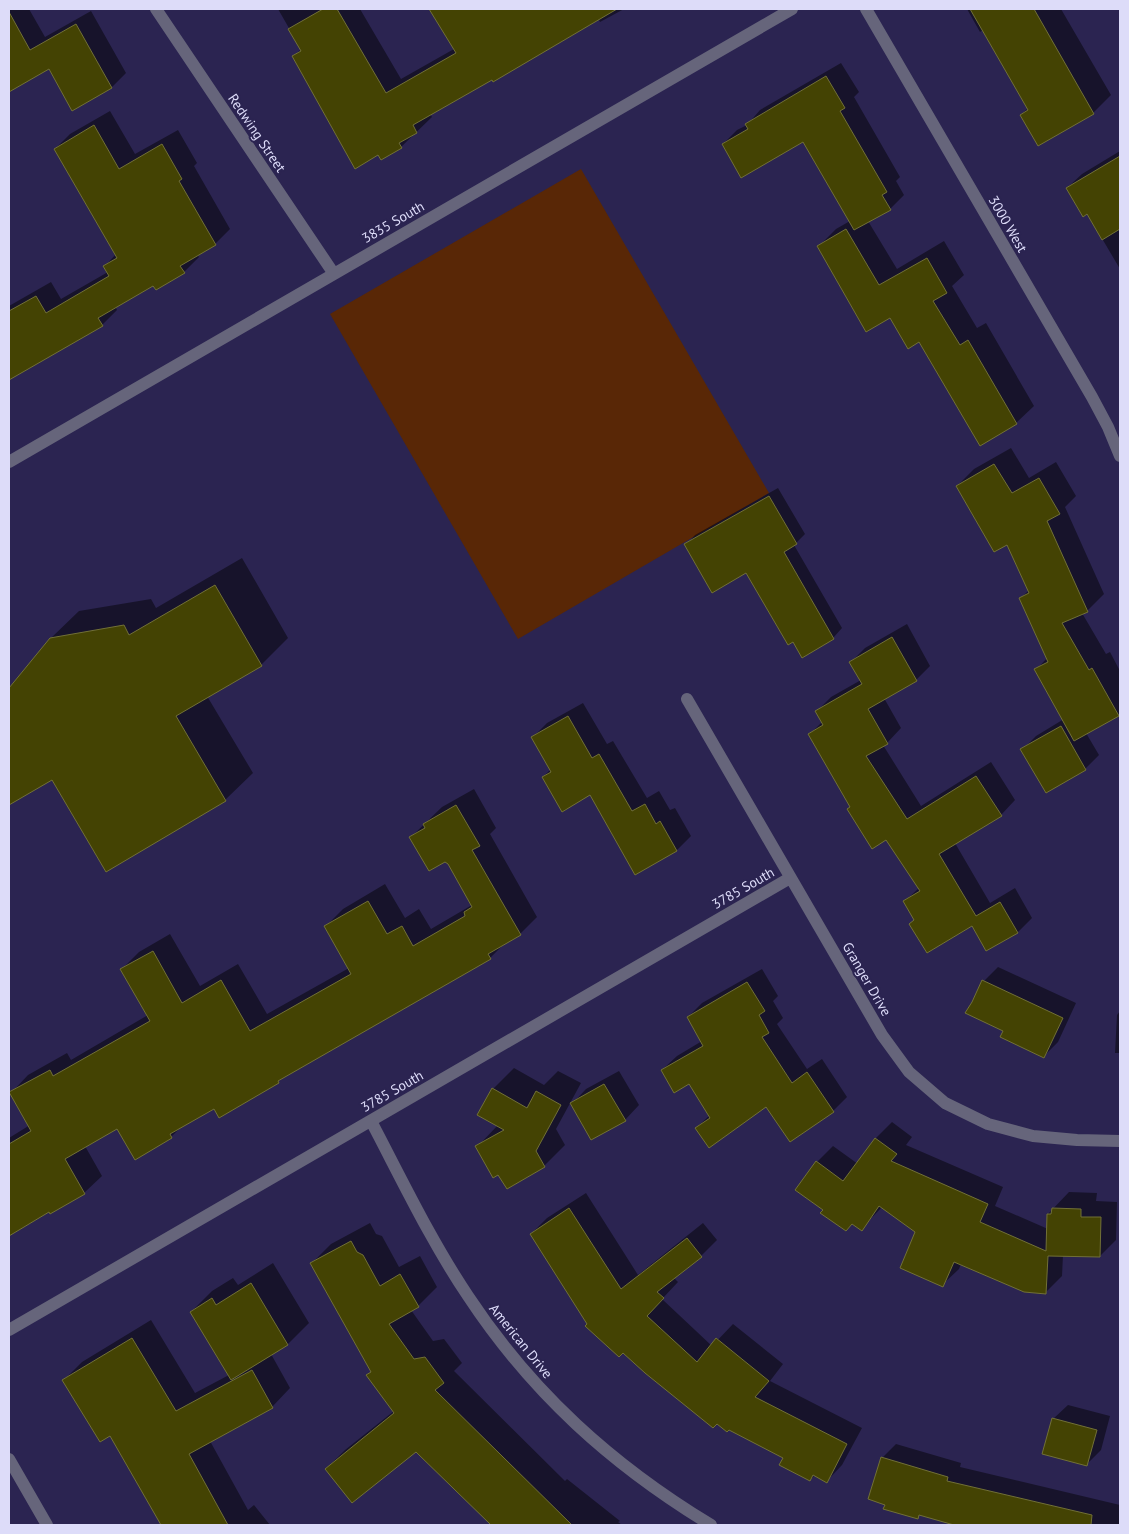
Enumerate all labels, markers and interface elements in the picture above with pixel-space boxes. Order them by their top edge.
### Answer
street label: Redwing Street [224,90,290,176]
street label: 3000 West [985,192,1032,256]
street label: 3835 South [359,197,427,247]
street label: 3785 South [709,863,777,913]
street label: Granger Drive [839,939,895,1019]
street label: 3785 South [358,1066,426,1116]
street label: American Drive [485,1300,557,1382]

